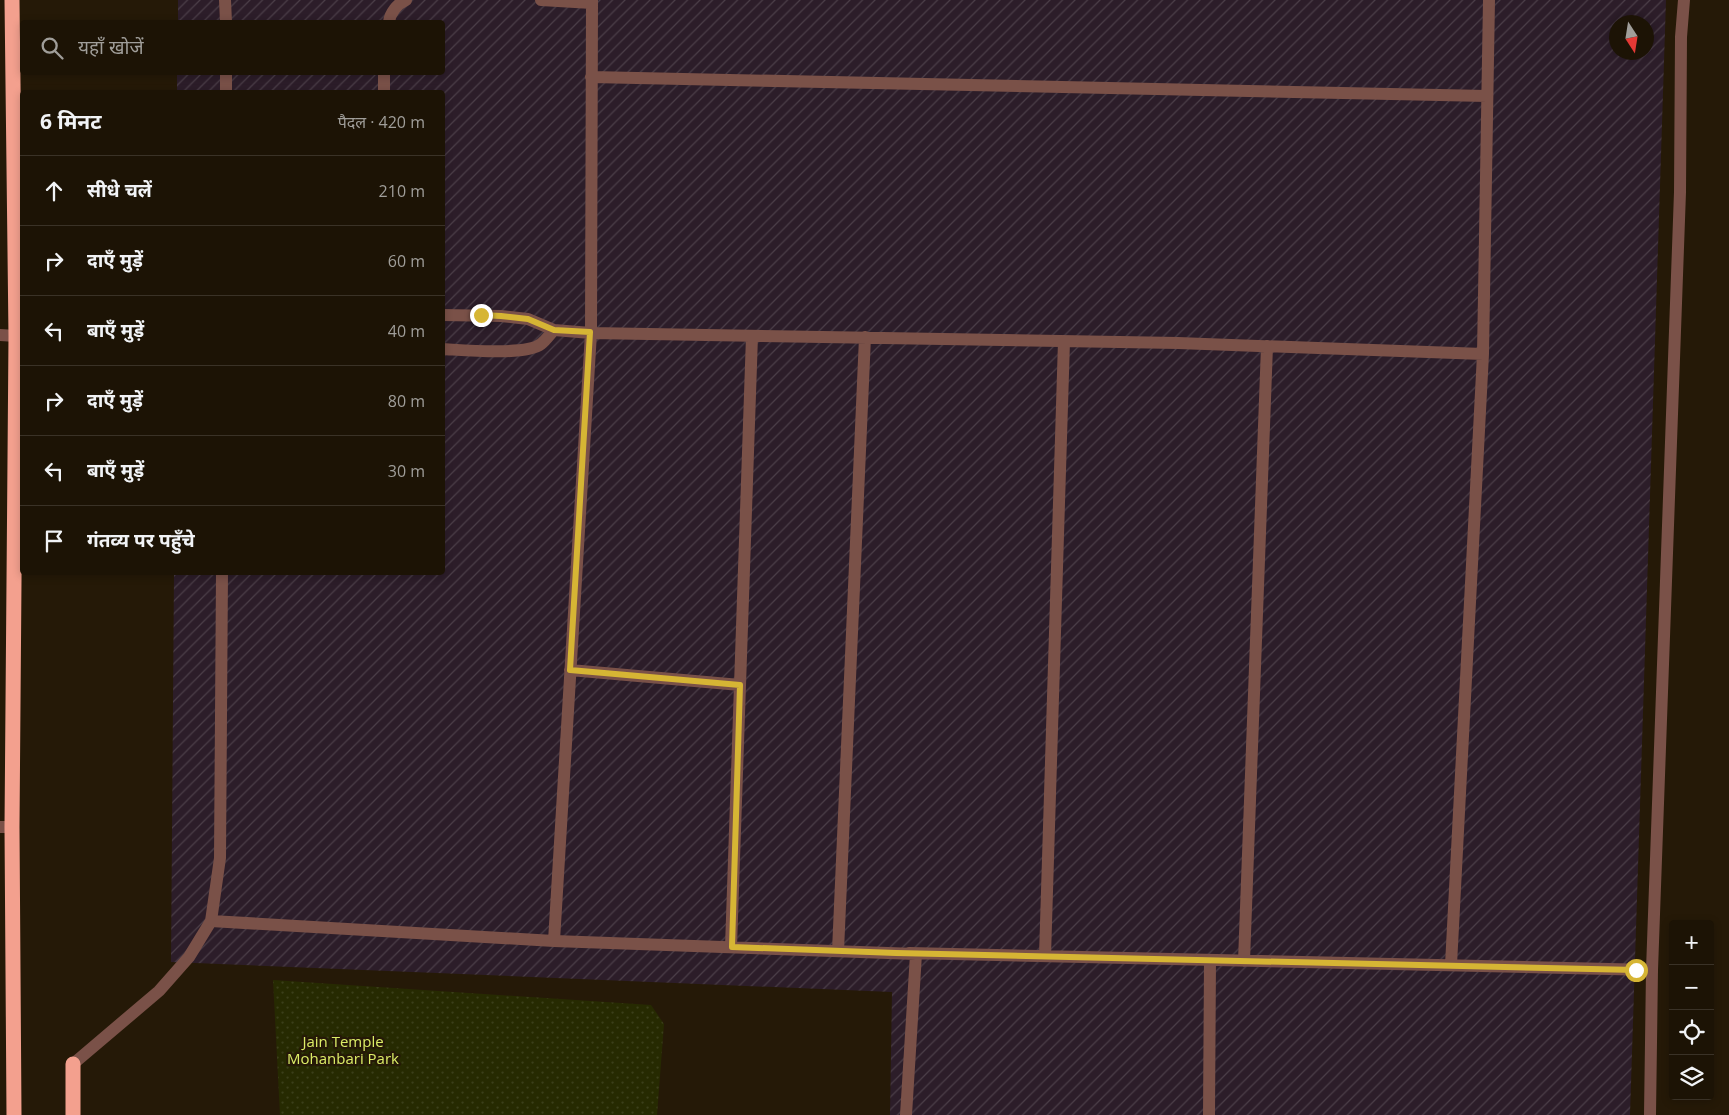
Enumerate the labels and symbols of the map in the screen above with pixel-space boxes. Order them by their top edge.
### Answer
north arrow [1609,15,1654,60]
route end [470,304,493,327]
route start [1625,959,1648,982]
park label: Jain Temple Mohanbari Park [287,1031,399,1068]

